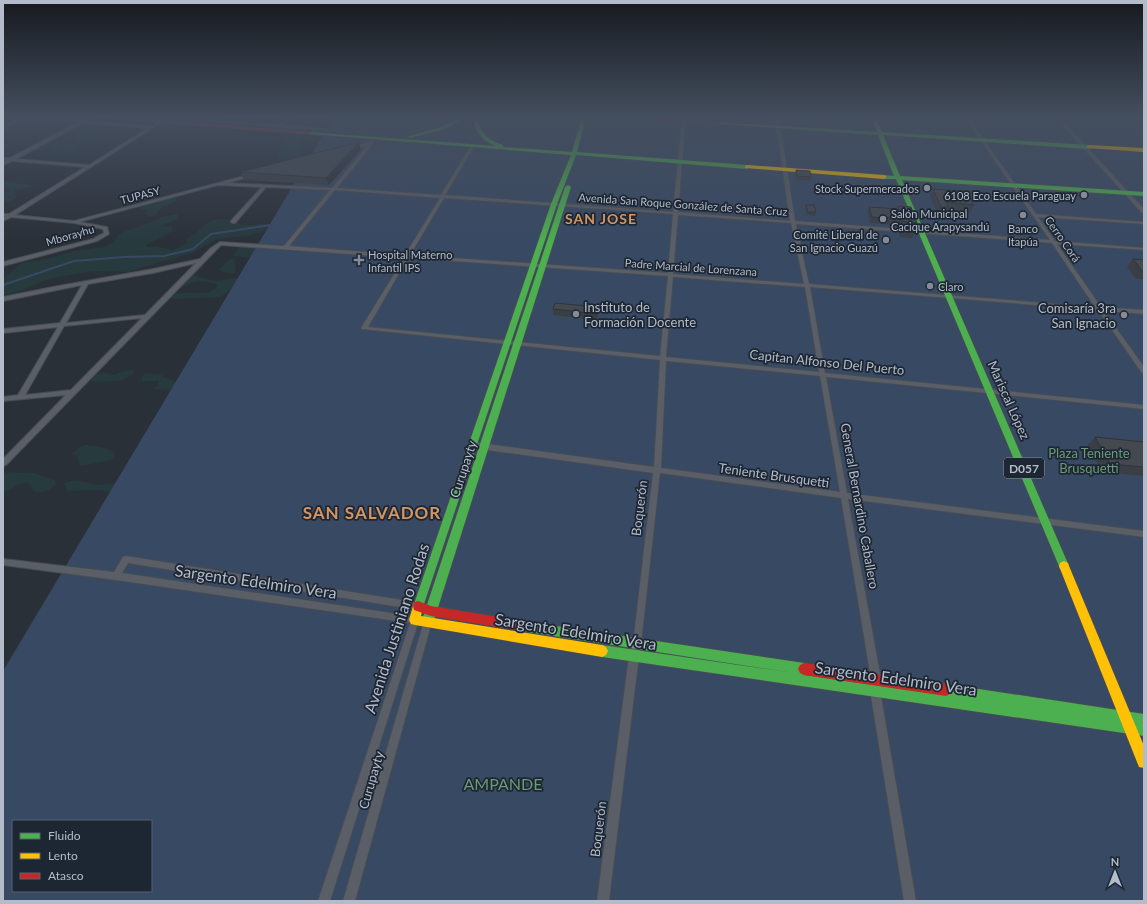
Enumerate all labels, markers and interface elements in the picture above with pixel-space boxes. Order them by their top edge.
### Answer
place label: Stock Supermercados [815,182,919,195]
street label: TUPASY [119,183,161,207]
marker: Stock Supermercados [922,183,932,193]
place label: 6108 Eco Escuela Paraguay [944,189,1076,202]
street label: Avenida San Roque González de Santa Cruz [578,190,788,218]
marker: 6108 Eco Escuela Paraguay [1079,190,1089,200]
place label: Salón Municipal Cacique Arapysandú [891,207,989,233]
district label: SAN JOSE [565,210,637,227]
marker: Banco Itapúa [1018,210,1028,220]
marker: Salón Municipal Cacique Arapysandú [878,214,888,224]
street label: Cerro Corá [1043,214,1083,264]
street label: Mborayhu [44,222,96,248]
place label: Banco Itapúa [1008,222,1038,248]
place label: Comité Liberal de San Ignacio Guazú [790,228,878,254]
marker: Comité Liberal de San Ignacio Guazú [881,235,891,245]
place label: Hospital Materno Infantil IPS [368,248,452,274]
marker: Hospital Materno Infantil IPS [353,254,365,266]
street label: Padre Marcial de Lorenzana [624,256,758,278]
place label: Claro [938,280,963,293]
marker: Claro [925,281,935,291]
place label: Instituto de Formación Docente [584,299,696,330]
place label: Comisaría 3ra San Ignacio [1038,300,1116,331]
marker: Instituto de Formación Docente [571,309,581,319]
marker: Comisaría 3ra San Ignacio [1119,310,1129,320]
street label: Capitan Alfonso Del Puerto [749,346,905,378]
street label: Mariscal López [985,358,1034,442]
street label: General Bernardino Caballero [838,422,882,590]
street label: Curupayty [446,438,480,500]
park label: Plaza Teniente Brusquetti [1048,445,1130,476]
road number: D057 [1004,458,1044,478]
street label: Teniente Brusquetti [718,459,830,491]
street label: Boquerón [628,479,650,537]
district label: SAN SALVADOR [303,502,441,523]
street label: Avenida Justiniano Rodas [360,541,432,715]
street label: Sargento Edelmiro Vera [174,560,338,602]
street label: Sargento Edelmiro Vera [494,609,658,653]
street label: Sargento Edelmiro Vera [814,657,978,699]
street label: Curupayty [355,749,387,811]
park label: AMPANDE [464,774,542,793]
street label: Boquerón [587,800,609,858]
legend [12,820,152,892]
text: Fluido [48,828,81,843]
text: Lento [48,848,78,863]
north arrow [1095,852,1135,892]
text: N [1111,855,1119,868]
text: Atasco [48,868,84,883]

